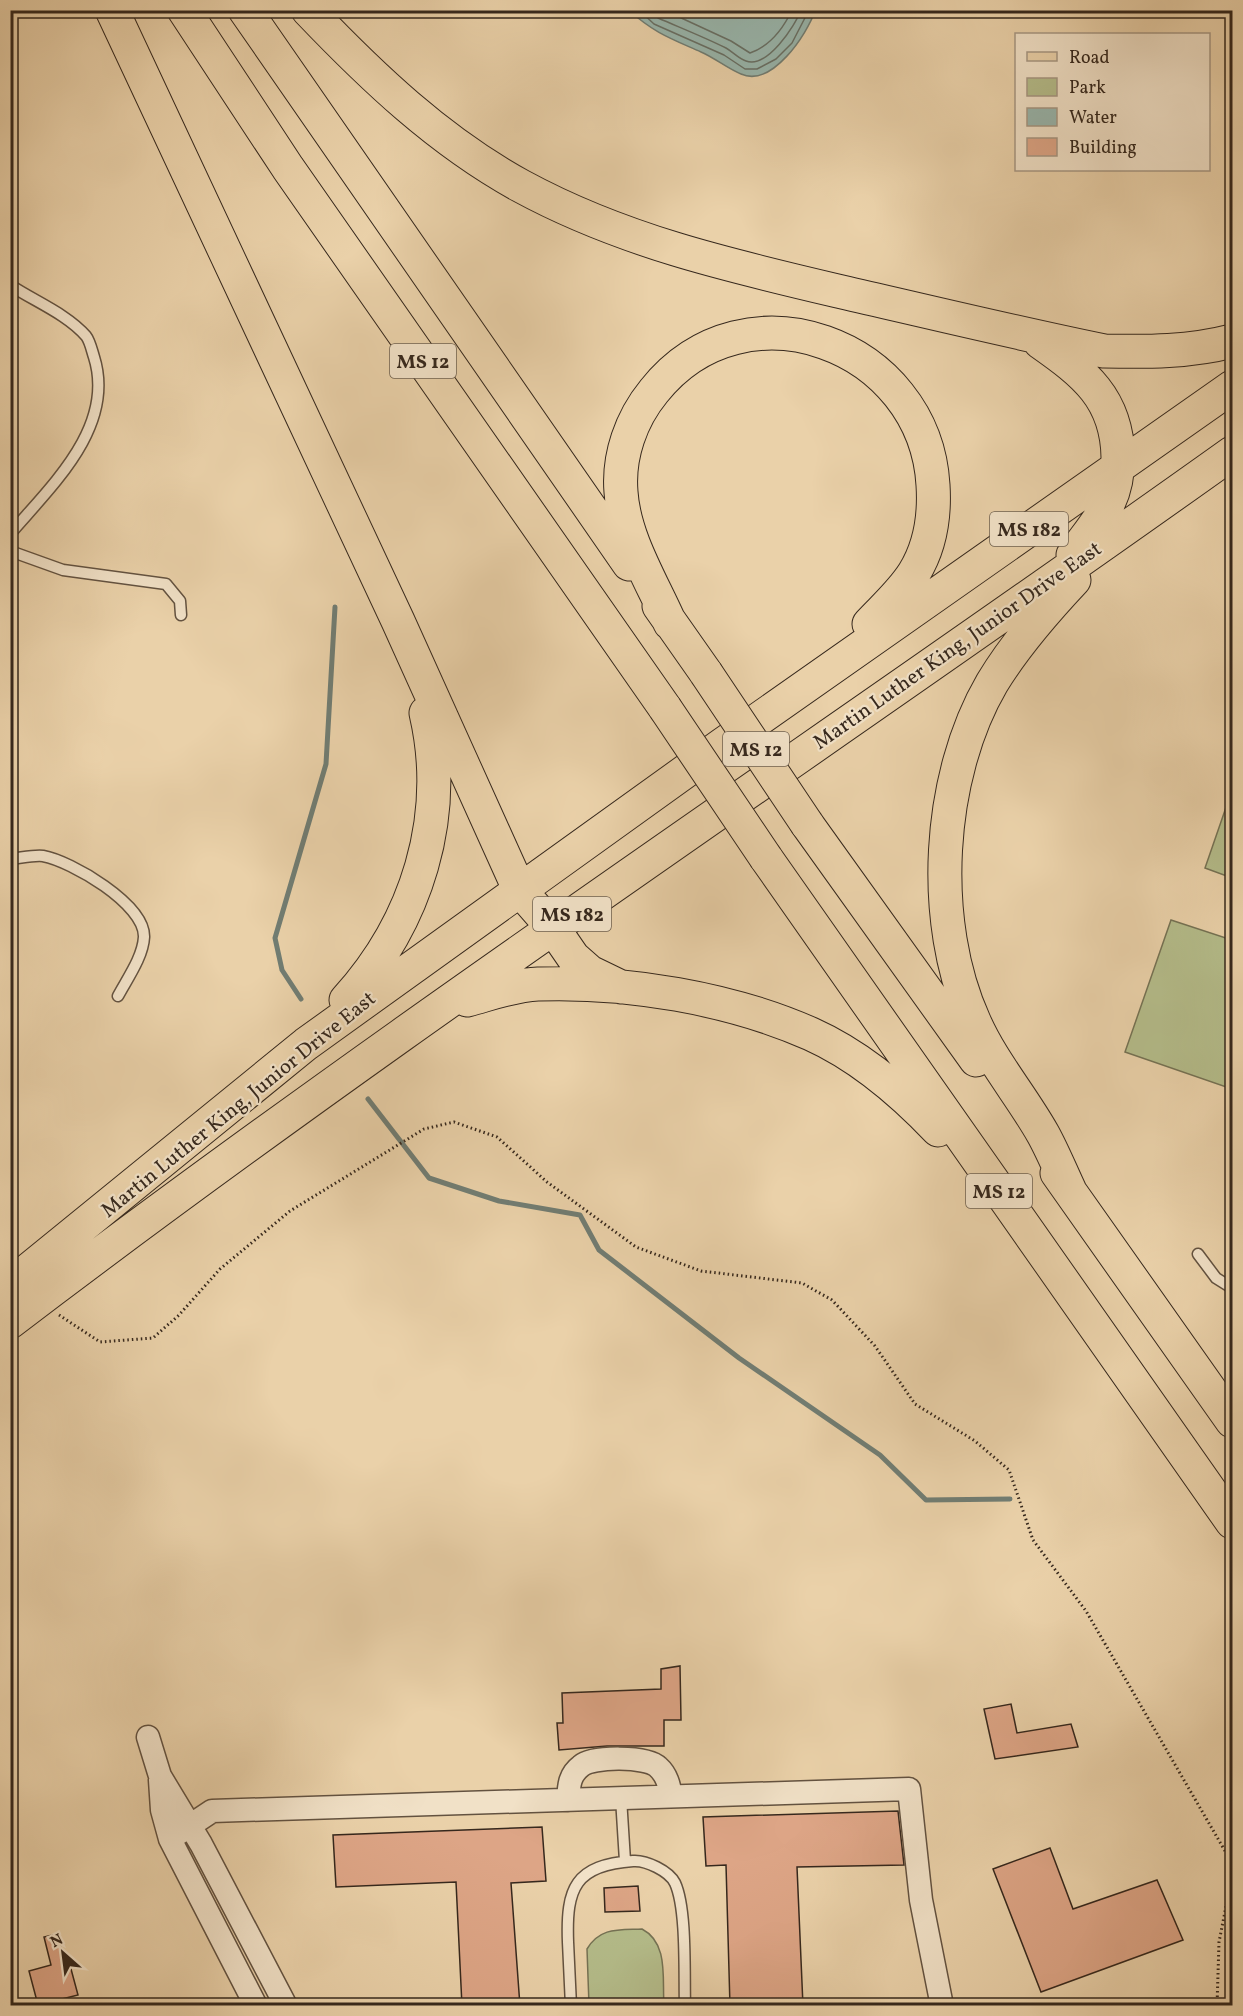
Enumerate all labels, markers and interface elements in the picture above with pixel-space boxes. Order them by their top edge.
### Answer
legend [1015,33,1210,171]
text: Road [1069,46,1110,71]
text: Park [1069,76,1106,101]
text: Water [1069,106,1117,131]
text: Building [1069,136,1137,161]
road number: MS 12 [390,344,456,378]
road number: MS 182 [990,512,1068,546]
street label: Martin Luther King, Junior Drive East [808,535,1108,757]
road number: MS 12 [723,732,789,766]
road number: MS 182 [533,897,611,931]
street label: Martin Luther King, Junior Drive East [95,985,382,1225]
road number: MS 12 [966,1174,1032,1208]
north arrow [33,1923,93,1983]
text: N [47,1929,68,1954]

